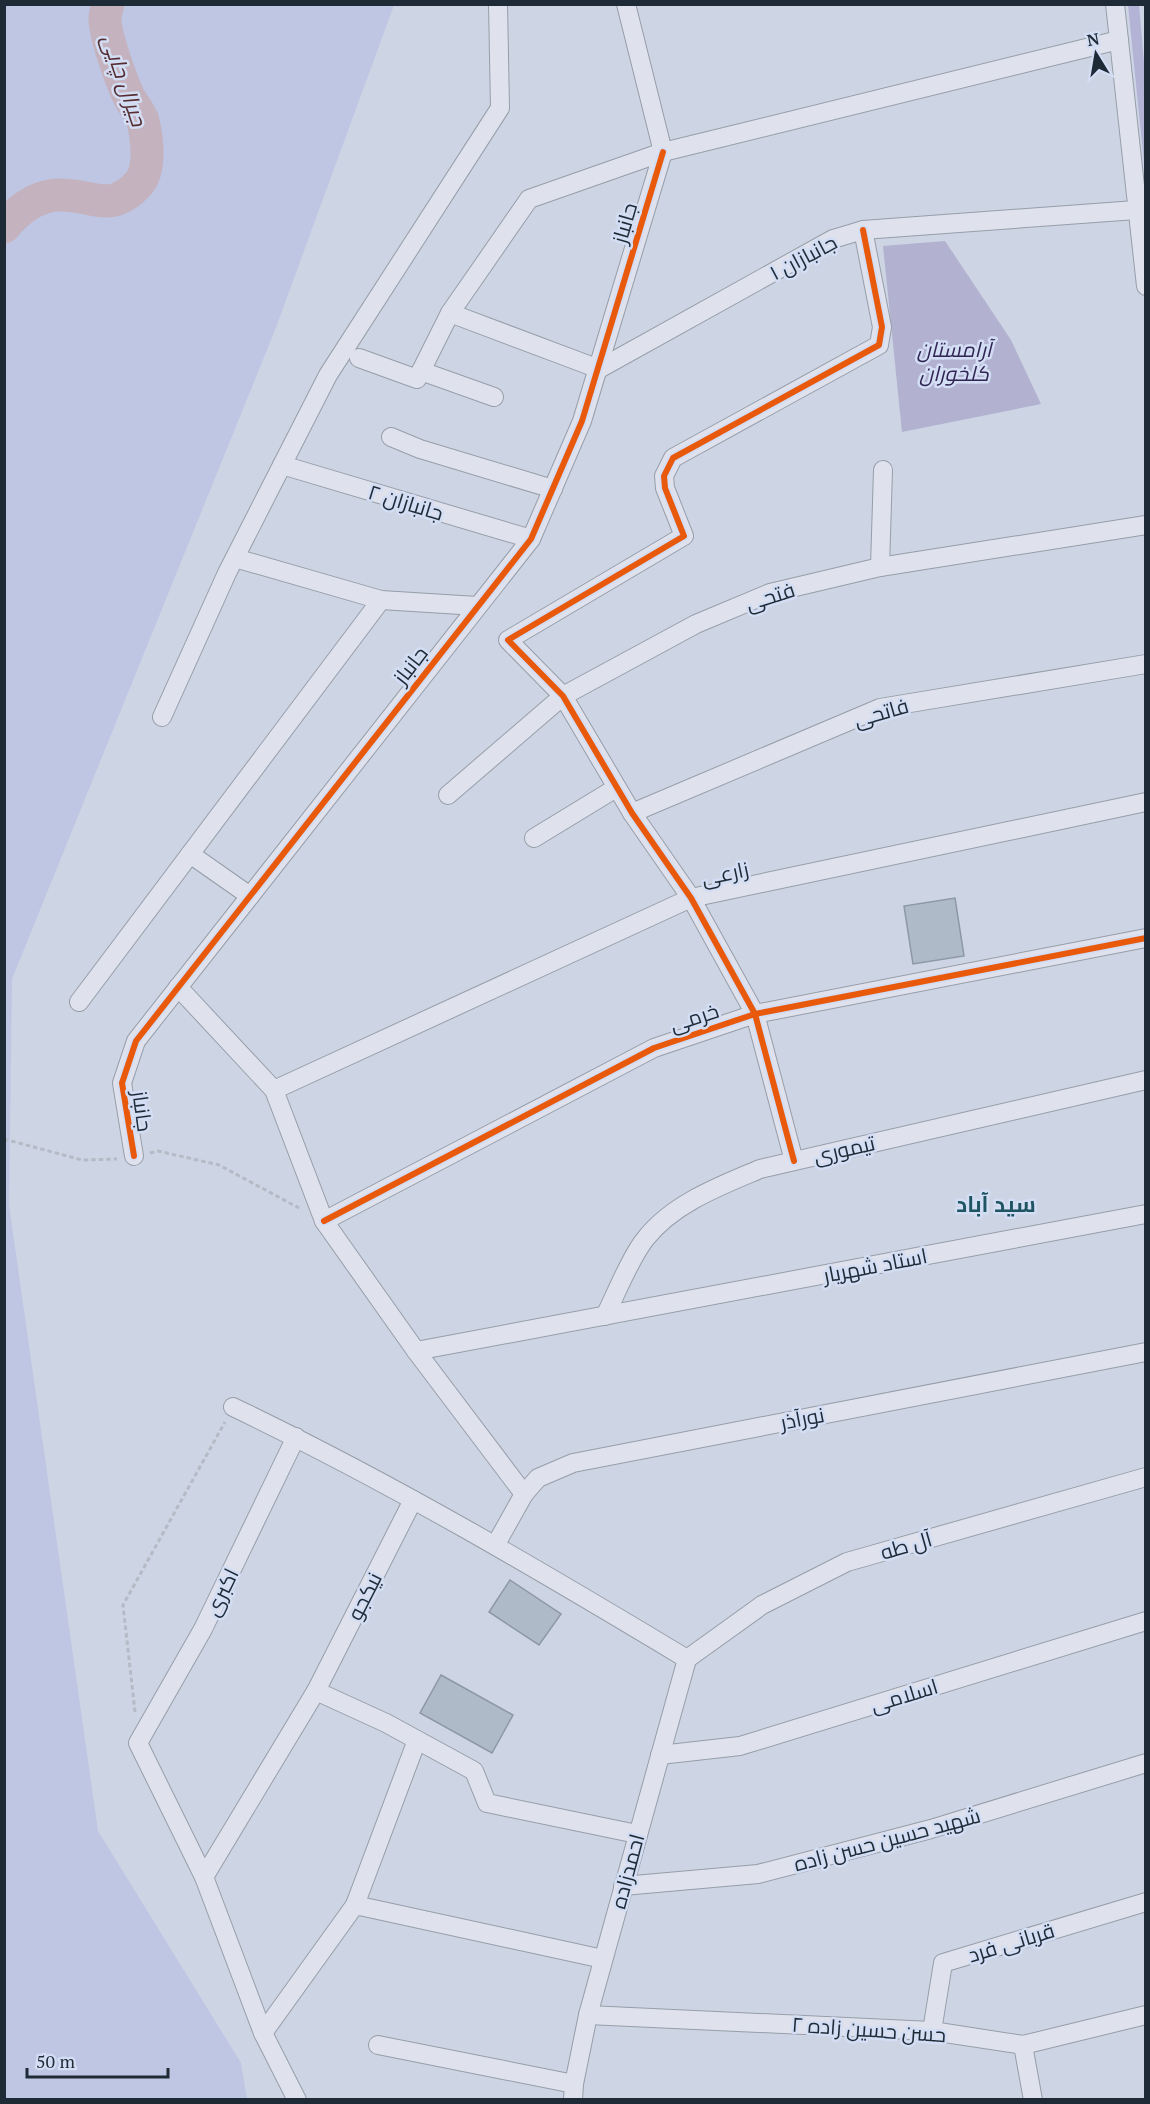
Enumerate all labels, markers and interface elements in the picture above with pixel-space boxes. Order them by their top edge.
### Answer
north arrow [1066,24,1126,84]
text: N [1085,27,1101,51]
water label: جیرال چایی [95,30,154,131]
street label: جانباز [605,199,643,248]
street label: جانبازان ۱ [764,228,842,286]
park label: آرامستان کلخوران [917,335,996,387]
street label: جانبازان ۲ [365,477,447,527]
street label: فتحی [742,575,798,617]
street label: جانباز [386,640,434,691]
street label: فاتحی [850,691,912,733]
street label: زارعی [699,854,751,892]
street label: خرمی [666,996,722,1038]
street label: جانباز [126,1088,160,1133]
street label: تیموری [810,1128,878,1170]
district label: سید آباد [956,1189,1036,1218]
street label: استاد شهریار [820,1241,929,1289]
street label: نورآذر [776,1400,827,1436]
street label: آل طه [877,1524,935,1566]
street label: اکبری [197,1563,245,1621]
street label: نیکجو [340,1567,388,1625]
street label: اسلامی [867,1672,941,1718]
street label: شهید حسین حسن زاده [791,1801,983,1877]
street label: احمدزاده [604,1831,650,1911]
street label: قربانی فرد [964,1916,1058,1968]
street label: حسن حسین زاده ۲ [791,2010,947,2048]
scale bar [27,2041,168,2079]
text: 50 m [36,2049,76,2073]

